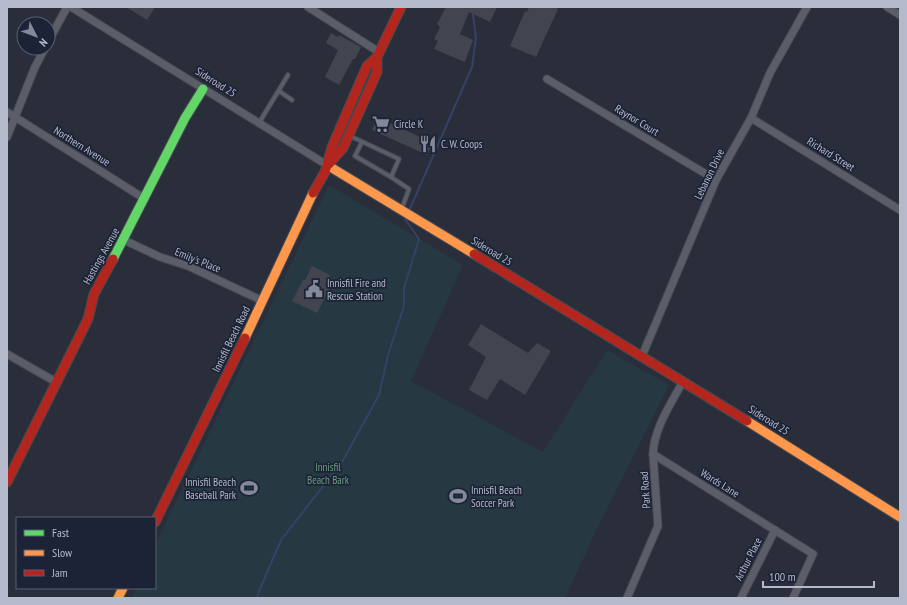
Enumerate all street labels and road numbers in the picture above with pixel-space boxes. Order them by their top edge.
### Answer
street label: Sideroad 25 [193,64,239,100]
street label: Raynor Court [612,101,662,139]
street label: Northern Avenue [51,123,113,169]
street label: Richard Street [805,134,857,174]
street label: Lebanon Drive [691,146,727,202]
street label: Hastings Avenue [80,225,123,287]
street label: Sideroad 25 [469,233,515,269]
street label: Emily's Place [173,244,224,276]
street label: Innisfil Beach Road [209,303,253,374]
street label: Sideroad 25 [746,402,792,438]
street label: Wards Lane [698,466,743,501]
street label: Park Road [637,471,653,509]
street label: Arthur Place [731,535,765,583]

